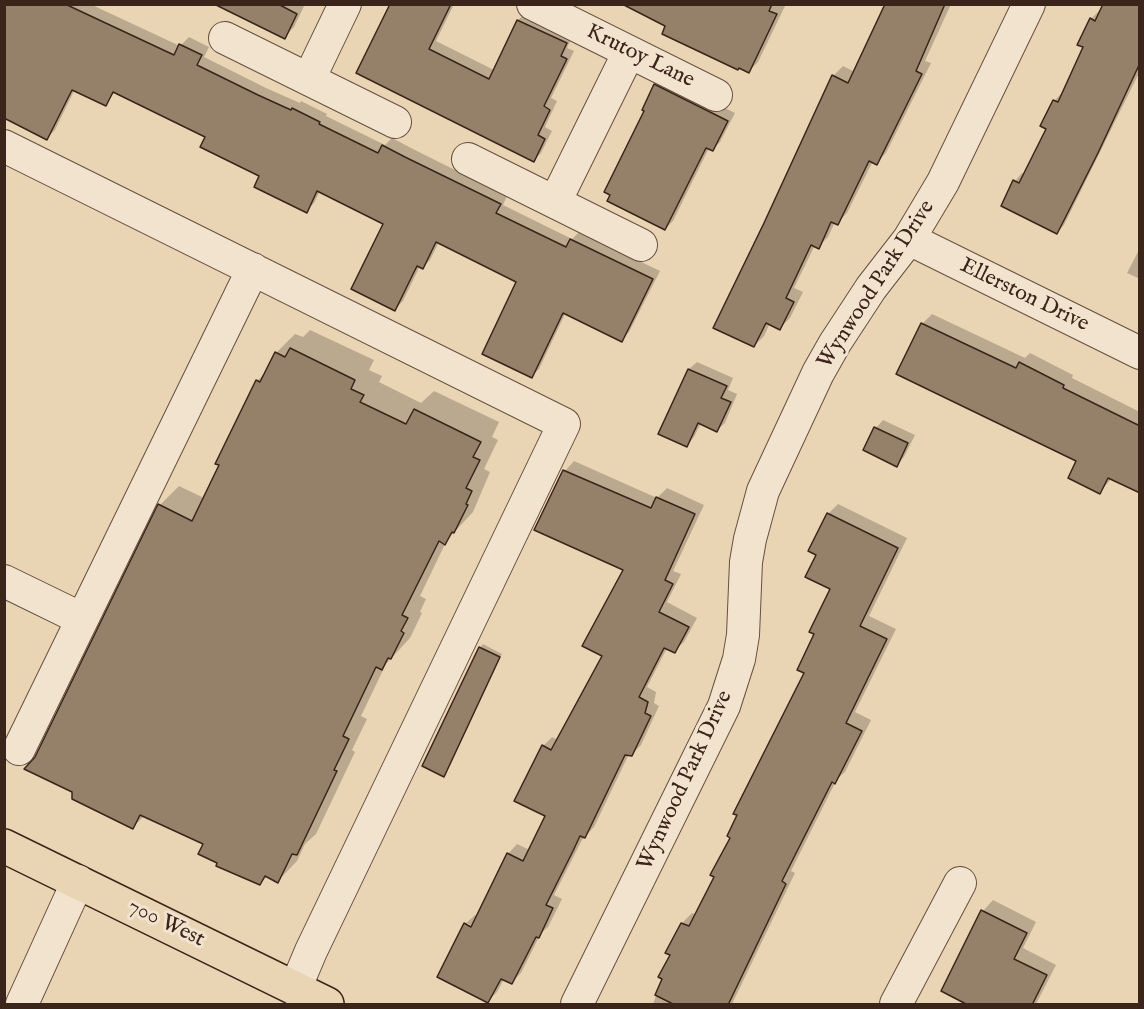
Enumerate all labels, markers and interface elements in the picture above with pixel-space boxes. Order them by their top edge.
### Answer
street label: Krutoy Lane [582,19,698,95]
street label: Wynwood Park Drive [813,196,941,374]
street label: Ellerston Drive [955,253,1093,339]
street label: Wynwood Park Drive [633,687,739,875]
street label: 700 West [123,894,209,954]

